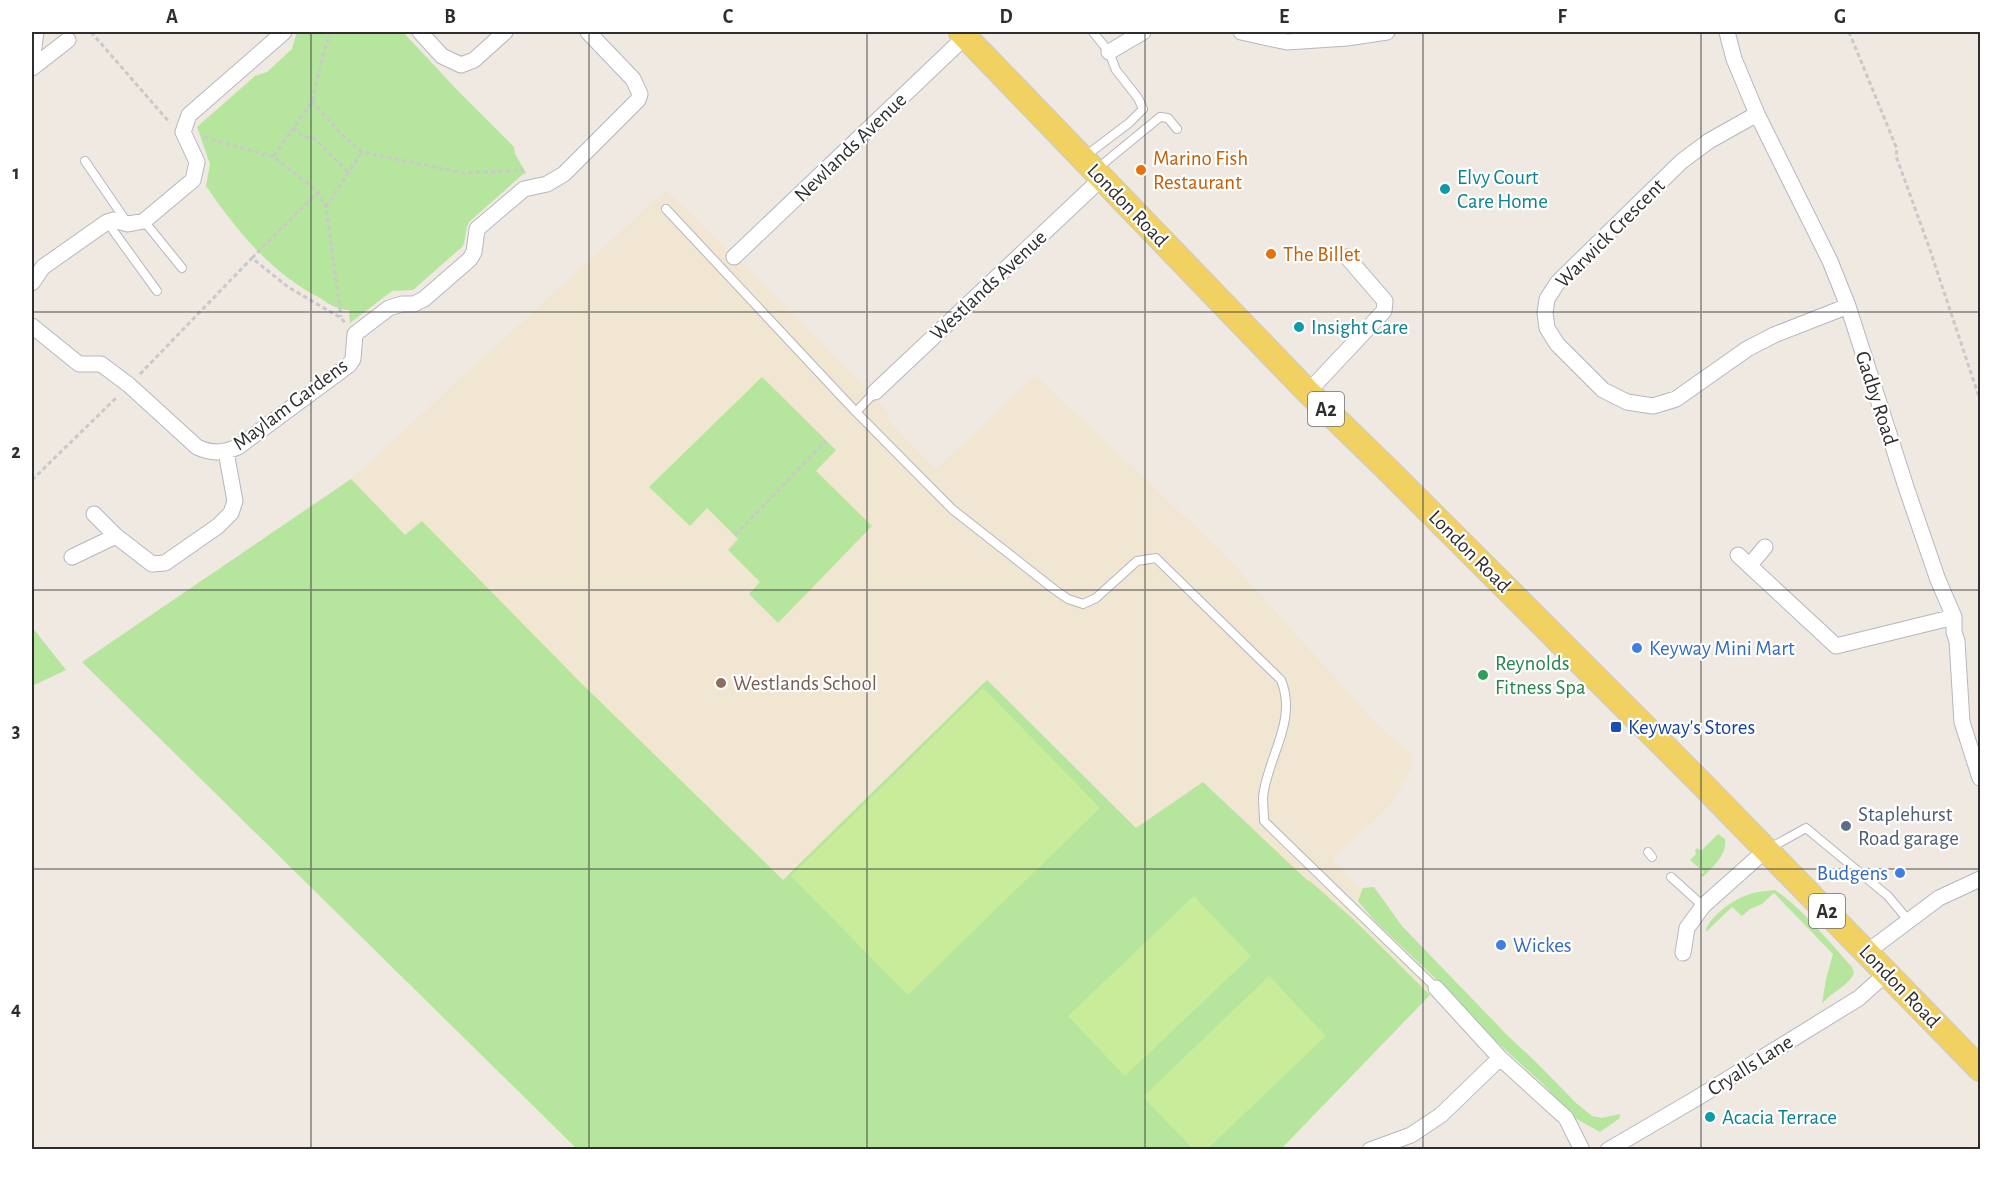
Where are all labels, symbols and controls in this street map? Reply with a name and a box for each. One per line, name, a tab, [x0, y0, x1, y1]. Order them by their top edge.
text: A	[166, 7, 178, 27]
text: B	[444, 7, 456, 27]
text: C	[723, 7, 734, 27]
text: D	[999, 7, 1013, 27]
text: E	[1279, 7, 1289, 27]
text: F	[1557, 7, 1567, 27]
text: G	[1834, 7, 1846, 27]
street label: Newlands Avenue	[790, 89, 910, 206]
place label: Marino Fish Restaurant	[1153, 148, 1248, 193]
street label: London Road	[1083, 160, 1172, 251]
text: 1	[12, 163, 20, 183]
marker: Marino Fish Restaurant	[1134, 163, 1148, 177]
place label: Elvy Court Care Home	[1457, 167, 1548, 212]
street label: Warwick Crescent	[1552, 175, 1669, 292]
marker: Elvy Court Care Home	[1438, 182, 1452, 196]
street label: Westlands Avenue	[926, 226, 1051, 344]
place label: The Billet	[1283, 244, 1361, 265]
marker: The Billet	[1264, 247, 1278, 261]
place label: Insight Care	[1311, 317, 1408, 338]
marker: Insight Care	[1292, 320, 1306, 334]
street label: Gadby Road	[1851, 348, 1902, 448]
street label: Maylam Gardens	[229, 355, 352, 454]
road number: A2	[1308, 392, 1344, 426]
text: 2	[11, 442, 21, 462]
street label: London Road	[1425, 506, 1515, 596]
place label: Keyway Mini Mart	[1649, 638, 1795, 659]
marker: Keyway Mini Mart	[1630, 641, 1644, 655]
place label: Reynolds Fitness Spa	[1495, 653, 1586, 698]
marker: Reynolds Fitness Spa	[1476, 668, 1490, 682]
place label: Westlands School	[733, 673, 877, 694]
marker: Westlands School	[714, 676, 728, 690]
place label: Keyway's Stores	[1628, 717, 1755, 738]
marker: Keyway's Stores	[1609, 720, 1623, 734]
text: 3	[12, 721, 20, 741]
place label: Staplehurst Road garage	[1858, 804, 1959, 849]
marker: Staplehurst Road garage	[1839, 819, 1853, 833]
place label: Budgens	[1817, 863, 1888, 884]
marker: Budgens	[1893, 866, 1907, 880]
road number: A2	[1809, 894, 1845, 928]
place label: Wickes	[1513, 935, 1572, 956]
marker: Wickes	[1494, 938, 1508, 952]
street label: London Road	[1855, 941, 1944, 1032]
text: 4	[11, 999, 21, 1019]
street label: Cryalls Lane	[1704, 1031, 1797, 1100]
place label: Acacia Terrace	[1722, 1107, 1837, 1128]
marker: Acacia Terrace	[1703, 1110, 1717, 1124]

